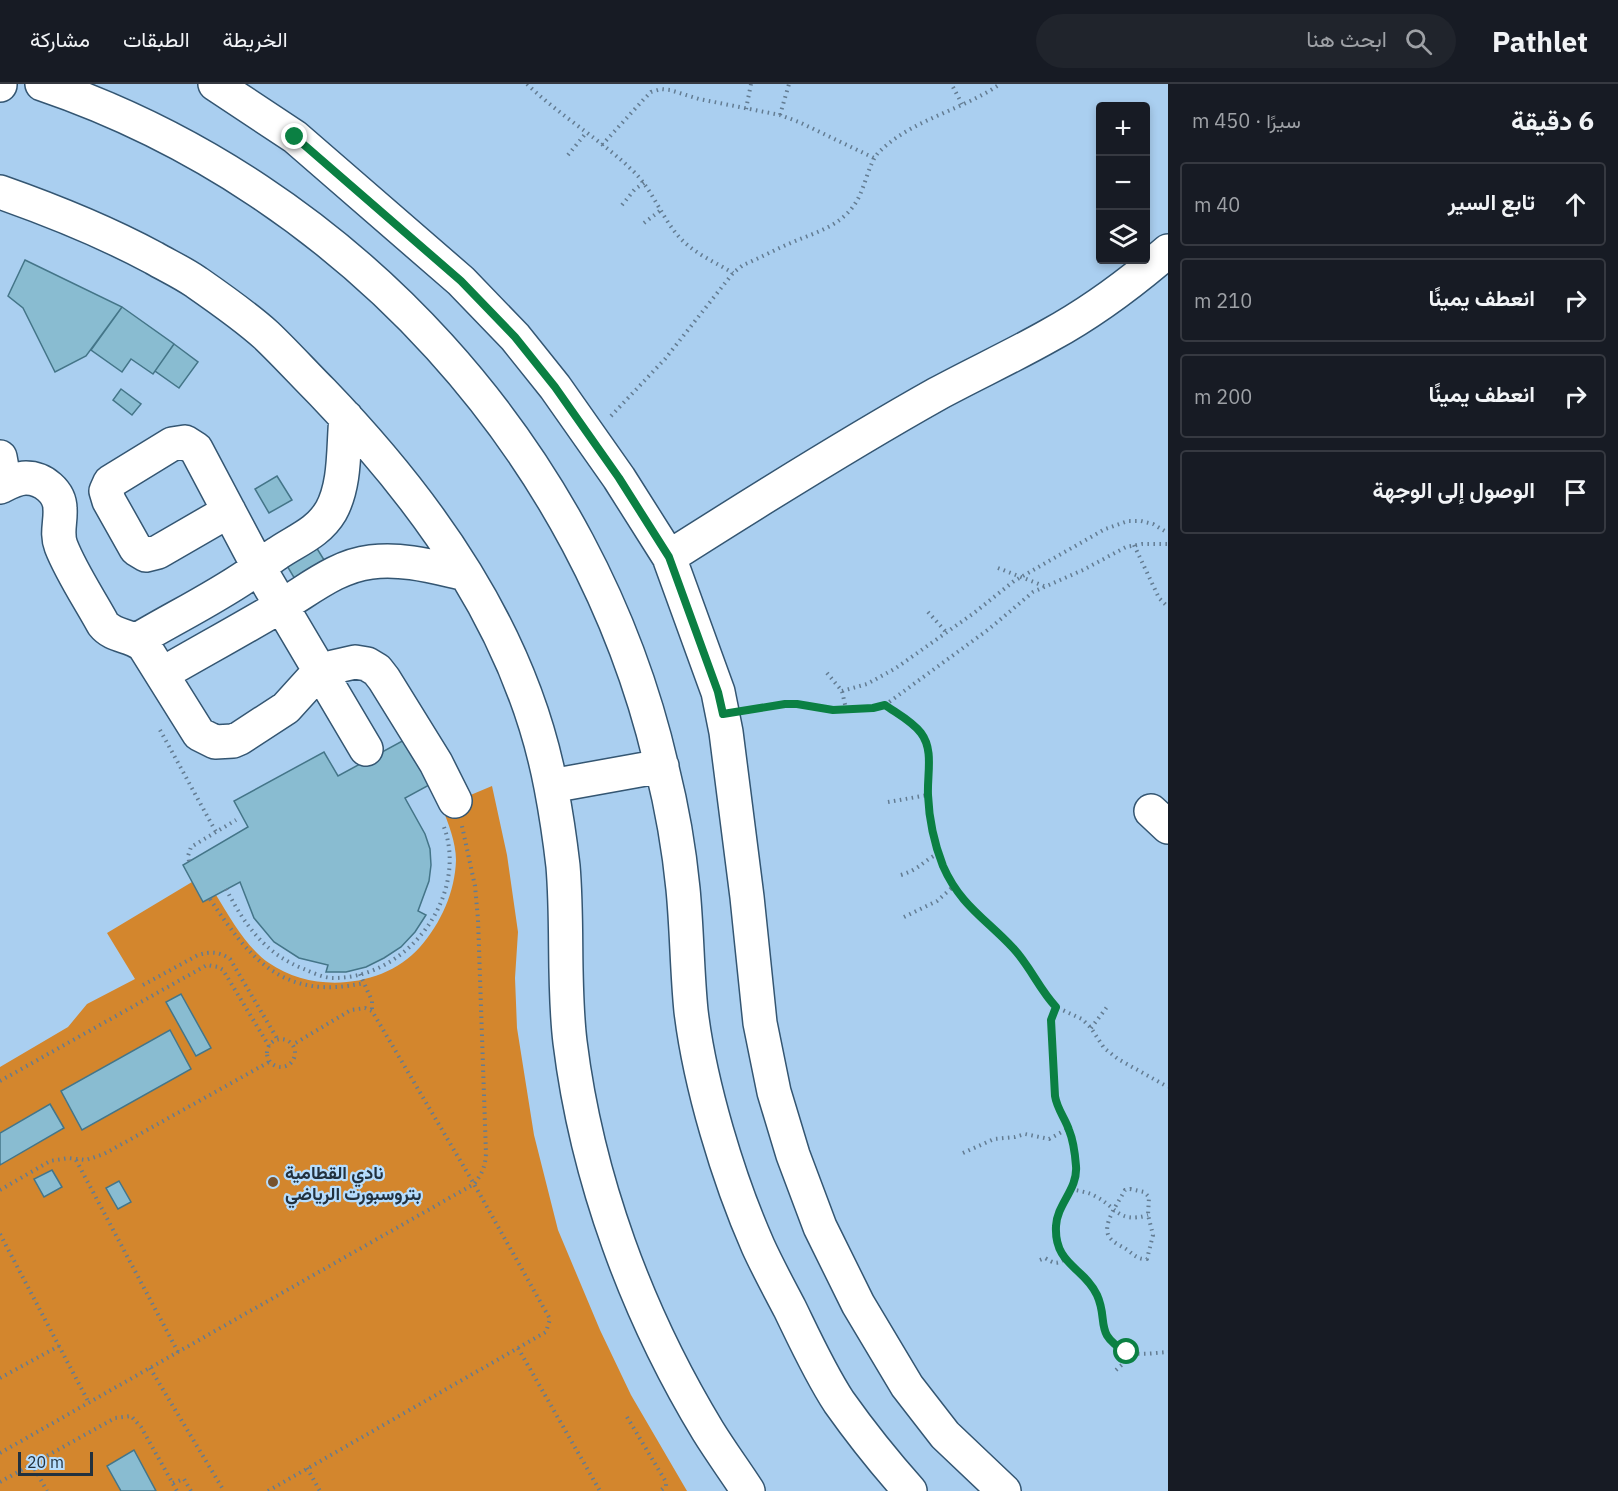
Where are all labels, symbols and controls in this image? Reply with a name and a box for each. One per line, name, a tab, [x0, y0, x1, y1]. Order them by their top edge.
search box	[1036, 14, 1456, 68]
text: Pathlet	[1492, 23, 1588, 60]
text: ابحث هنا	[1306, 24, 1387, 53]
text: مشاركة	[30, 25, 90, 53]
text: الطبقات	[123, 25, 190, 53]
text: الخريطة	[223, 25, 288, 53]
icon: search	[1402, 25, 1435, 58]
map controls	[1096, 102, 1150, 264]
button: +	[1096, 102, 1150, 156]
text: 6 دقيقة	[1511, 103, 1594, 137]
text: سيرًا · 450 m	[1192, 107, 1301, 134]
route end	[281, 123, 307, 149]
button: −	[1096, 156, 1150, 210]
text: تابع السير	[1448, 187, 1535, 216]
icon: ahead	[1559, 188, 1592, 221]
text: 40 m	[1194, 191, 1240, 218]
button: layers	[1096, 210, 1150, 264]
text: انعطف يمينًا	[1428, 283, 1535, 312]
icon: right	[1559, 284, 1592, 317]
text: 210 m	[1194, 287, 1252, 314]
text: انعطف يمينًا	[1428, 379, 1535, 408]
icon: right	[1559, 380, 1592, 413]
text: 200 m	[1194, 383, 1252, 410]
text: الوصول إلى الوجهة	[1373, 475, 1535, 504]
icon: arrive	[1559, 476, 1592, 509]
place label: نادي القطامية بتروسبورت الرياضي	[285, 1161, 421, 1209]
marker: نادي القطامية بتروسبورت الرياضي	[266, 1175, 280, 1189]
route start	[1113, 1338, 1139, 1364]
scale bar	[18, 1449, 93, 1476]
text: 20 m	[27, 1452, 64, 1472]

